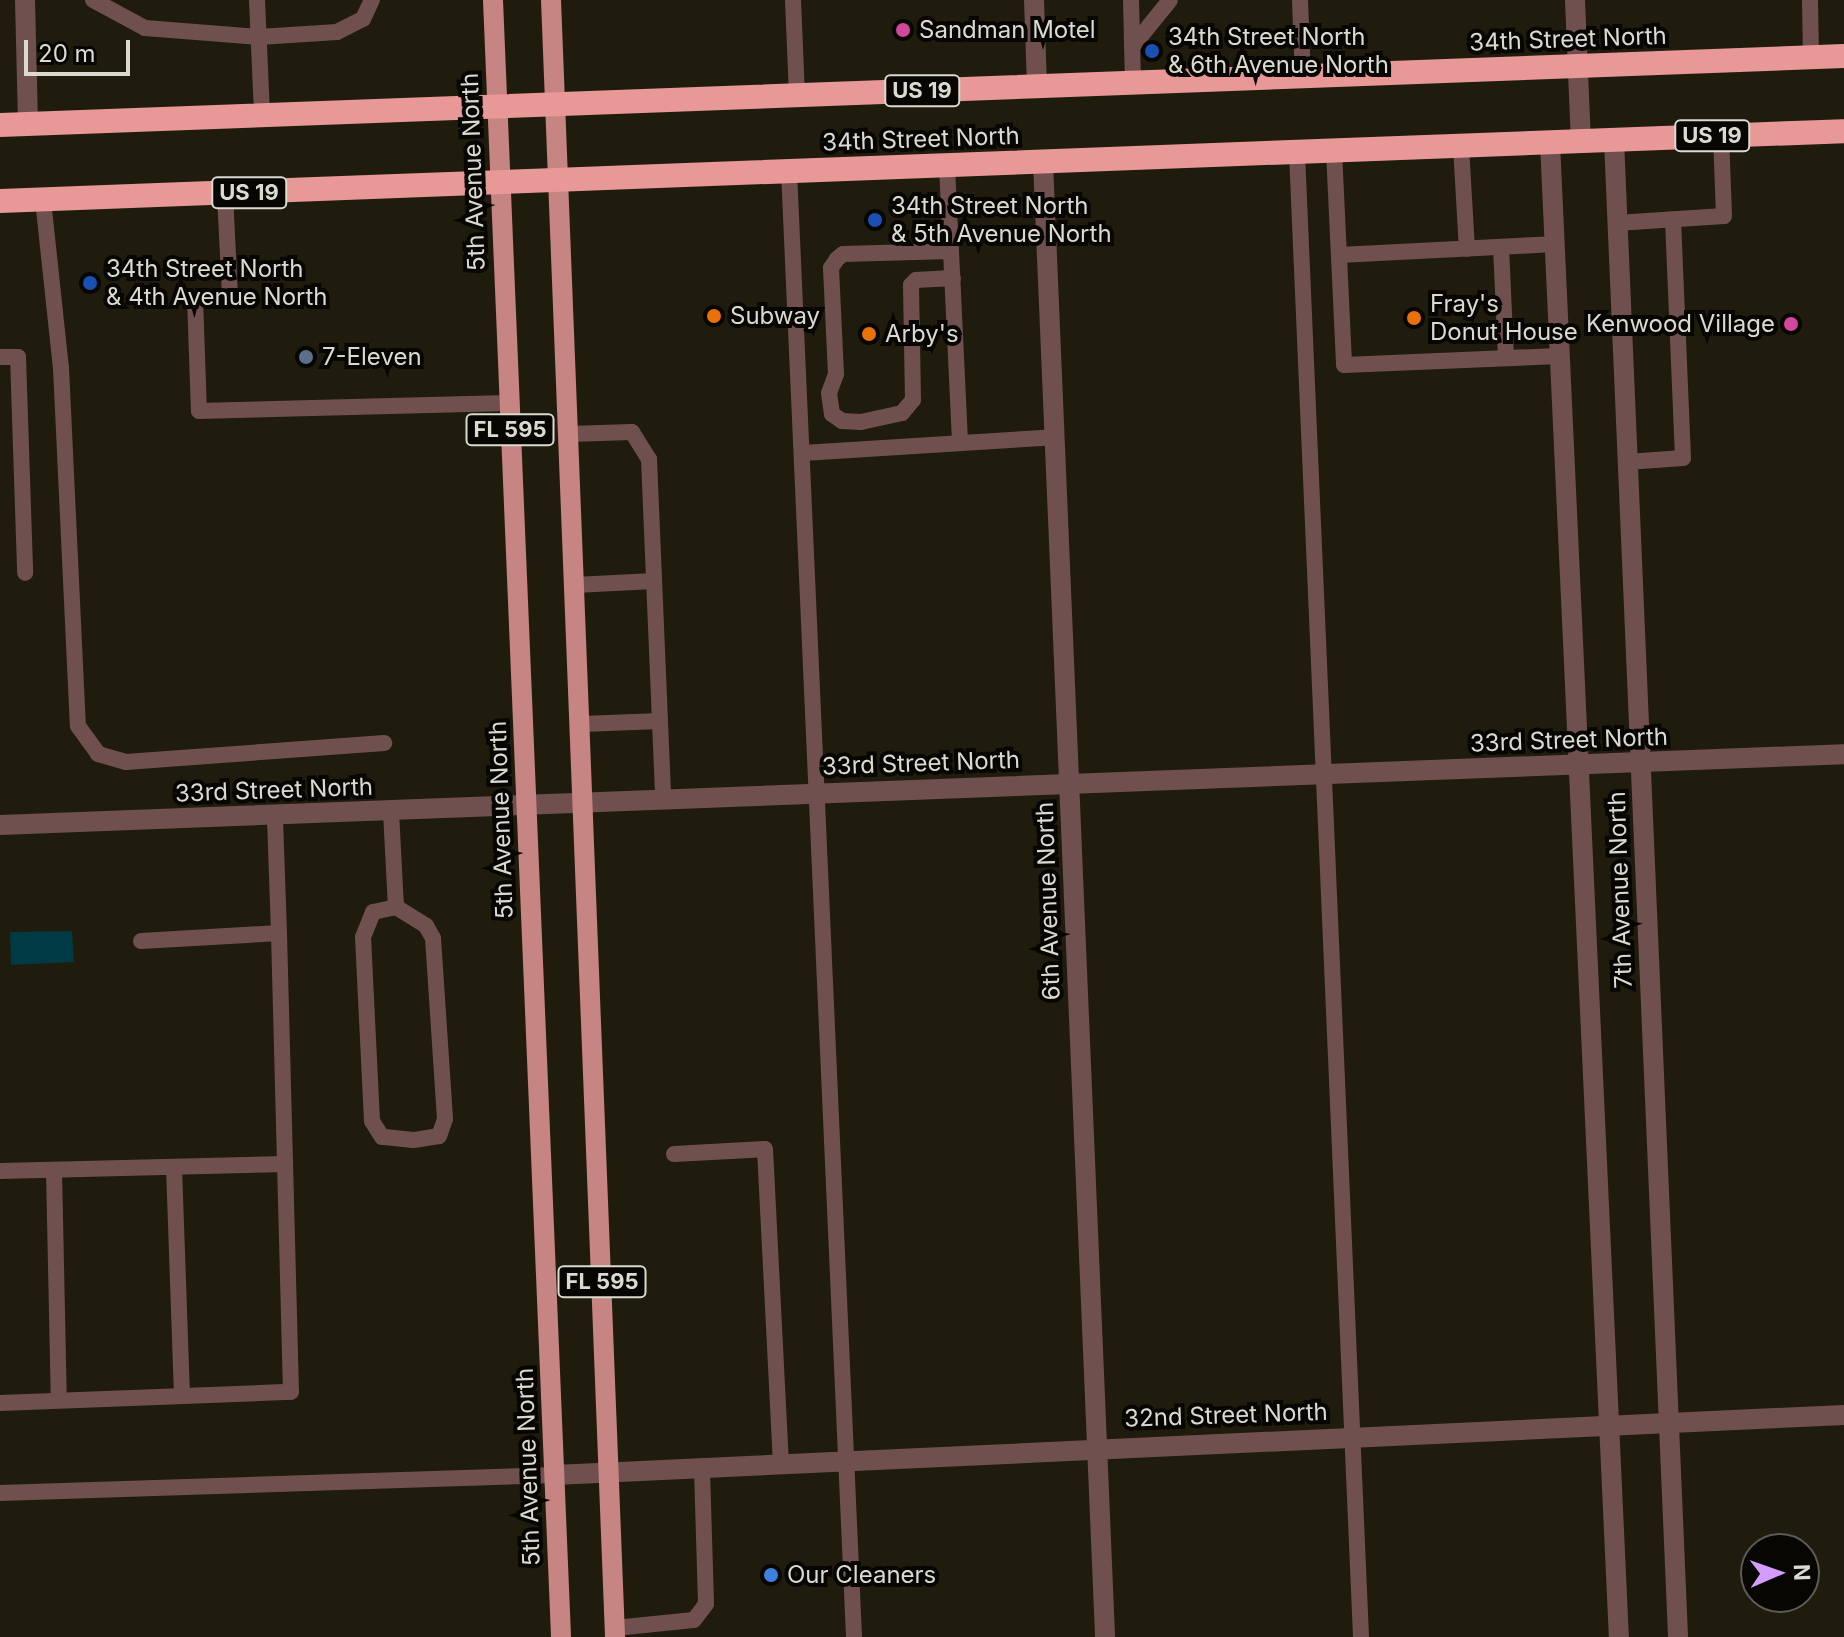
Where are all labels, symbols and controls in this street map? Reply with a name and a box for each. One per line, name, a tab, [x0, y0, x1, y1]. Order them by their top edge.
place label: Sandman Motel	[919, 16, 1096, 44]
marker: Sandman Motel	[894, 21, 912, 39]
street label: 34th Street North	[1469, 21, 1667, 57]
place label: 34th Street North & 6th Avenue North	[1168, 23, 1389, 79]
scale bar	[28, 24, 134, 74]
text: 20 m	[38, 39, 96, 68]
marker: 34th Street North & 6th Avenue North	[1143, 42, 1161, 60]
street label: 5th Avenue North	[455, 72, 491, 272]
road number: US 19	[884, 73, 960, 109]
road number: US 19	[1674, 118, 1750, 154]
street label: 34th Street North	[822, 121, 1020, 157]
road number: US 19	[211, 175, 287, 211]
place label: 34th Street North & 5th Avenue North	[891, 192, 1112, 248]
marker: 34th Street North & 5th Avenue North	[866, 211, 884, 229]
place label: 34th Street North & 4th Avenue North	[106, 255, 327, 311]
marker: 34th Street North & 4th Avenue North	[81, 274, 99, 292]
place label: Fray's Donut House	[1430, 290, 1578, 346]
place label: Subway	[730, 302, 820, 330]
marker: Subway	[705, 307, 723, 325]
marker: Fray's Donut House	[1405, 309, 1423, 327]
place label: Kenwood Village	[1586, 310, 1775, 338]
marker: Kenwood Village	[1782, 315, 1800, 333]
place label: Arby's	[885, 320, 959, 348]
marker: Arby's	[860, 325, 878, 343]
place label: 7-Eleven	[322, 343, 422, 371]
marker: 7-Eleven	[297, 348, 315, 366]
road number: FL 595	[464, 412, 556, 448]
street label: 5th Avenue North	[483, 720, 519, 920]
street label: 33rd Street North	[1469, 722, 1669, 758]
street label: 33rd Street North	[821, 745, 1021, 781]
street label: 33rd Street North	[174, 772, 374, 808]
street label: 7th Avenue North	[1602, 791, 1638, 989]
street label: 6th Avenue North	[1030, 801, 1066, 1001]
road number: FL 595	[556, 1264, 648, 1300]
street label: 5th Avenue North	[510, 1367, 546, 1567]
street label: 32nd Street North	[1124, 1397, 1328, 1433]
north arrow	[1740, 1533, 1820, 1613]
place label: Our Cleaners	[787, 1561, 936, 1589]
text: N	[1789, 1563, 1815, 1581]
marker: Our Cleaners	[762, 1566, 780, 1584]

